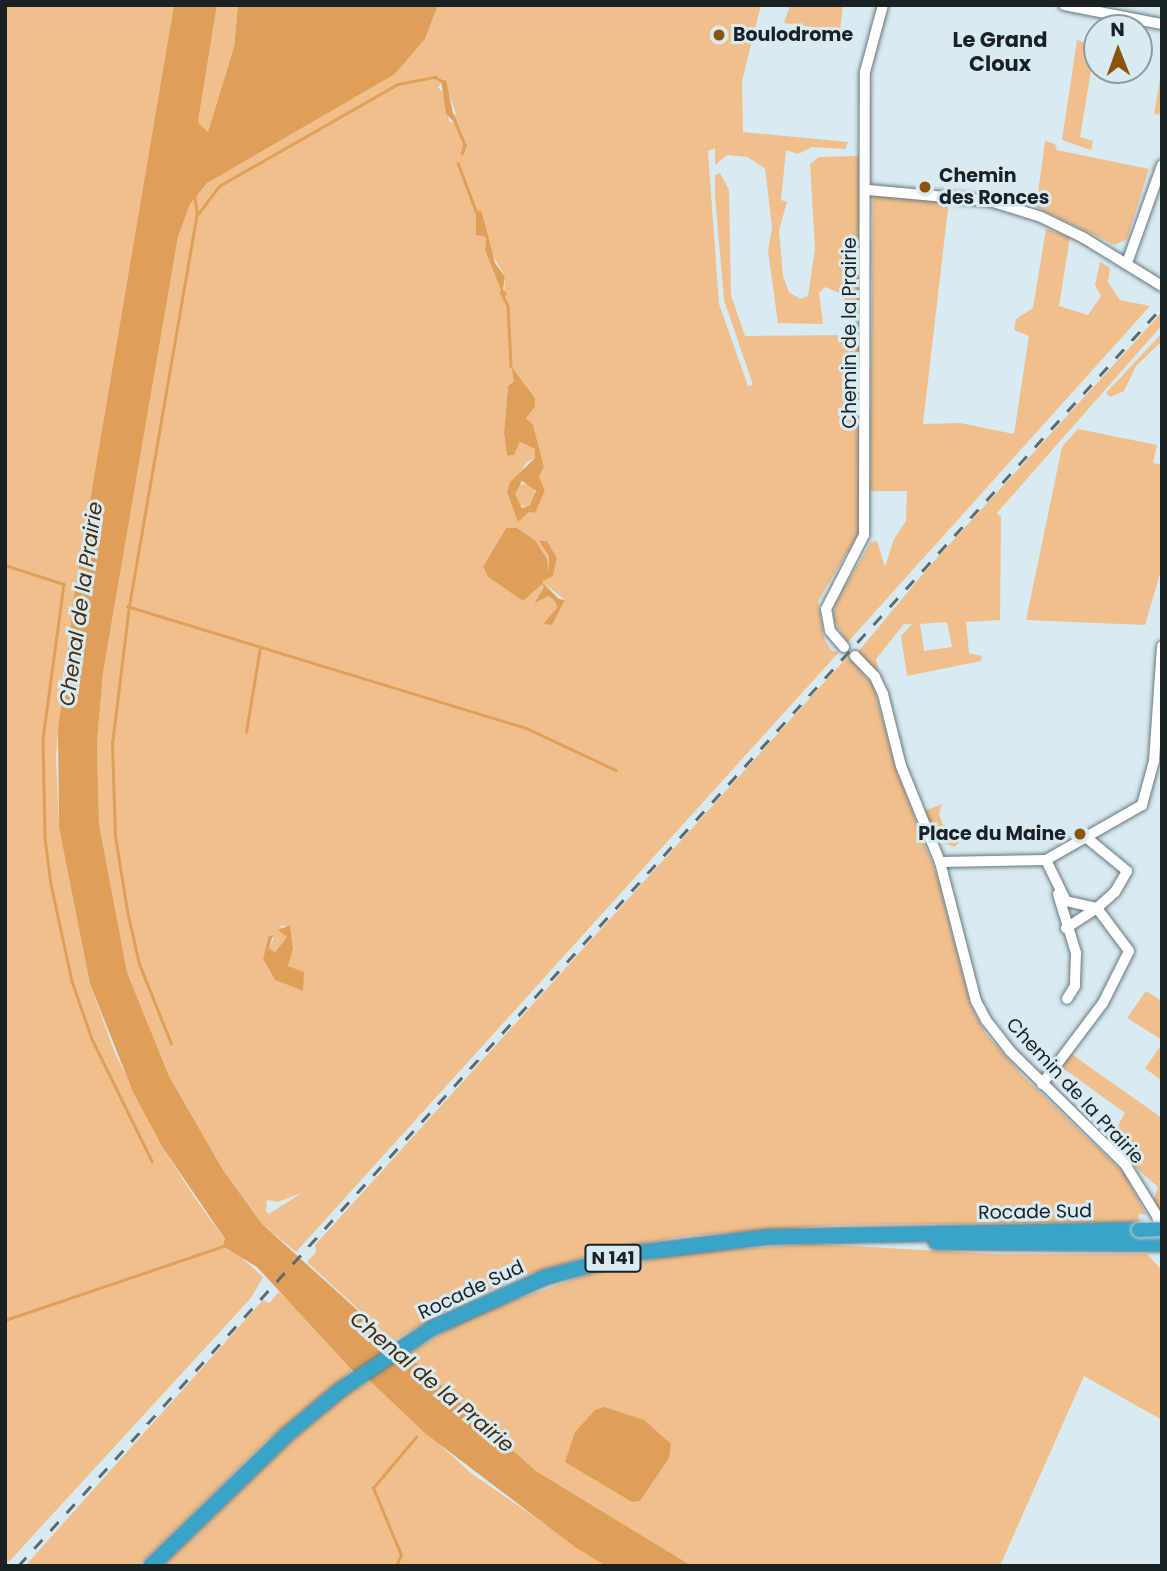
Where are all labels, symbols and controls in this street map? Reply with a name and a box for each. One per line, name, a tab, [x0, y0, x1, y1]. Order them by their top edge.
north arrow	[1083, 14, 1153, 84]
text: N	[1110, 16, 1125, 43]
place label: Boulodrome	[733, 24, 853, 46]
marker: Boulodrome	[711, 27, 727, 43]
district label: Le Grand Cloux	[952, 27, 1048, 77]
place label: Chemin des Ronces	[939, 165, 1049, 209]
marker: Chemin des Ronces	[917, 179, 933, 195]
street label: Chemin de la Prairie	[839, 237, 861, 429]
water label: Chenal de la Prairie	[54, 500, 108, 708]
place label: Place du Maine	[918, 823, 1066, 845]
marker: Place du Maine	[1072, 826, 1088, 842]
street label: Chemin de la Prairie	[1001, 1013, 1149, 1169]
street label: Rocade Sud	[978, 1200, 1092, 1224]
road number: N 141	[583, 1244, 643, 1273]
street label: Rocade Sud	[415, 1256, 527, 1324]
water label: Chenal de la Prairie	[345, 1306, 519, 1458]

